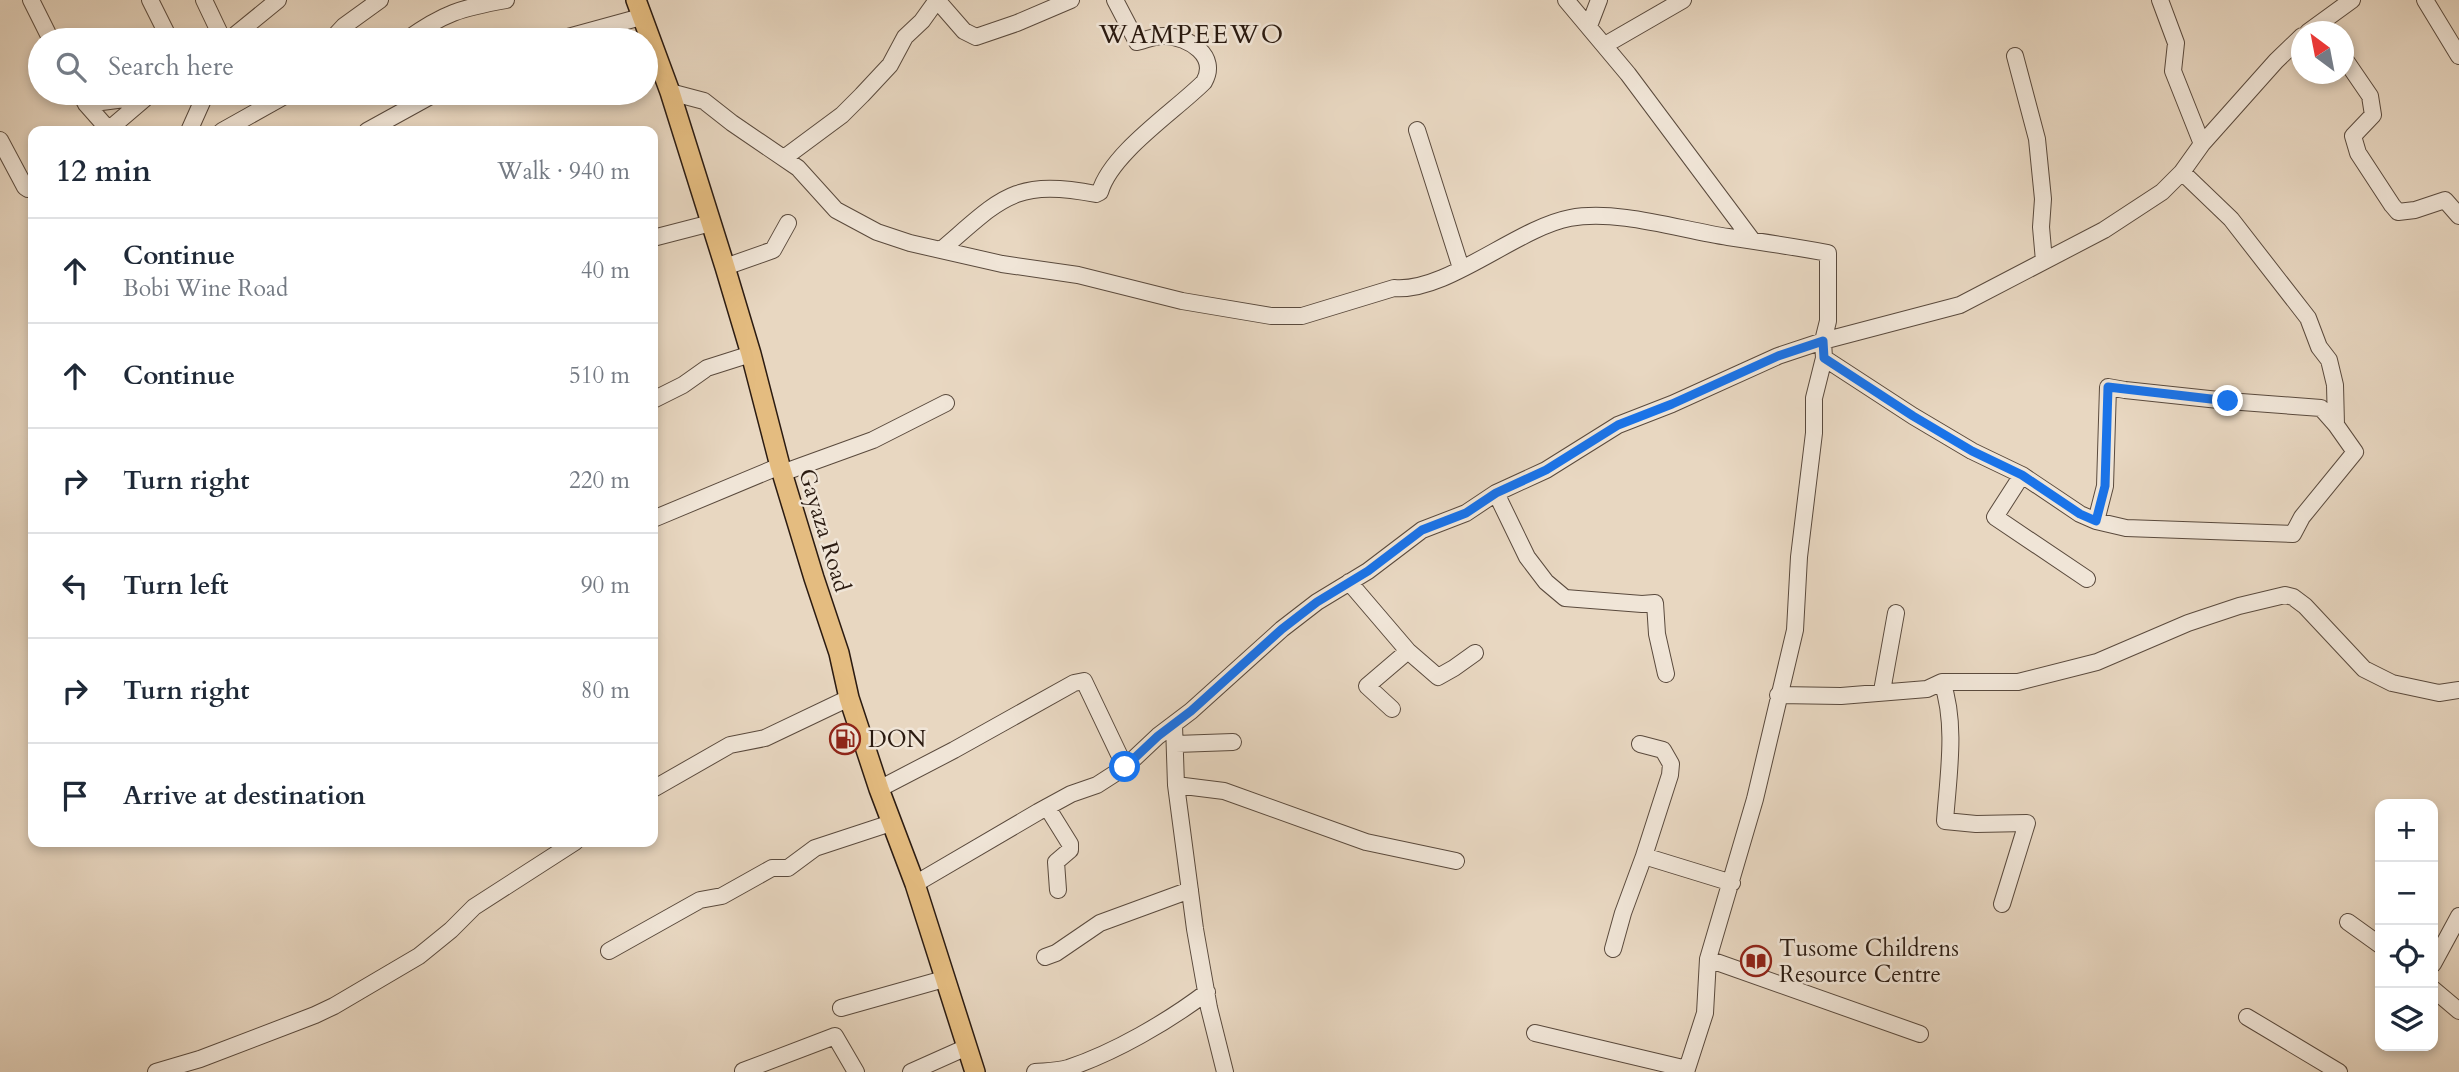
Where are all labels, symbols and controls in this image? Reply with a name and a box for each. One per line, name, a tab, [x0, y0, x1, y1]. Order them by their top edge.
district label: WAMPEEWO	[1098, 17, 1285, 52]
north arrow	[2291, 21, 2354, 84]
search box	[28, 28, 658, 105]
icon: search	[52, 48, 90, 86]
text: Search here	[108, 49, 234, 84]
text: 12 min	[56, 151, 151, 192]
text: Walk · 940 m	[497, 156, 630, 187]
text: Continue	[123, 238, 235, 273]
icon: ahead	[56, 252, 94, 290]
text: 40 m	[581, 255, 630, 286]
text: Bobi Wine Road	[123, 273, 288, 304]
icon: ahead	[56, 357, 94, 395]
text: Continue	[123, 358, 235, 393]
text: 510 m	[569, 360, 630, 391]
route end	[2212, 385, 2243, 416]
icon: right	[56, 462, 94, 500]
text: Turn right	[123, 463, 250, 498]
text: 220 m	[569, 465, 630, 496]
street label: Gayaza Road	[791, 465, 858, 596]
icon: left	[56, 567, 94, 605]
text: Turn left	[123, 568, 228, 603]
text: 90 m	[581, 570, 630, 601]
icon: right	[56, 672, 94, 710]
text: Turn right	[123, 673, 250, 708]
text: 80 m	[581, 675, 630, 706]
fuel station icon: DON	[828, 722, 862, 756]
place label: DON	[868, 724, 927, 755]
route start	[1109, 751, 1140, 782]
icon: arrive	[56, 777, 94, 815]
text: Arrive at destination	[123, 778, 366, 813]
map controls	[2375, 799, 2438, 1051]
button: +	[2375, 799, 2438, 862]
button: −	[2375, 862, 2438, 925]
button: locate	[2375, 925, 2438, 988]
place label: Tusome Childrens Resource Centre	[1779, 933, 1959, 990]
library icon: Tusome Childrens Resource Centre	[1739, 944, 1773, 978]
button: layers	[2375, 988, 2438, 1051]

